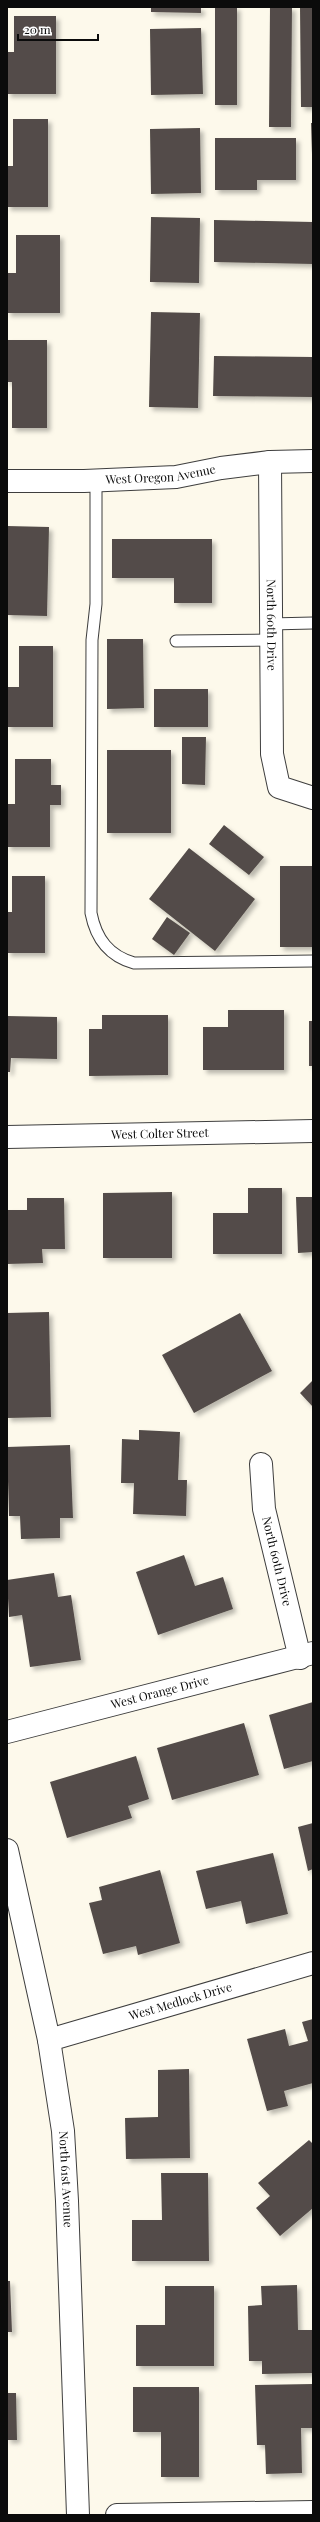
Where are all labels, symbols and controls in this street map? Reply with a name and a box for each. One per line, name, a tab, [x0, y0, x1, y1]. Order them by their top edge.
scale bar	[18, 16, 98, 42]
text: 20 m	[24, 21, 51, 37]
street label: West Oregon Avenue	[104, 460, 217, 487]
street label: North 60th Drive	[264, 579, 280, 671]
street label: West Colter Street	[110, 1124, 210, 1142]
street label: North 60th Drive	[259, 1515, 296, 1608]
street label: West Orange Drive	[108, 1671, 210, 1712]
street label: West Medlock Drive	[126, 1978, 234, 2024]
street label: North 61st Avenue	[56, 2130, 77, 2228]

